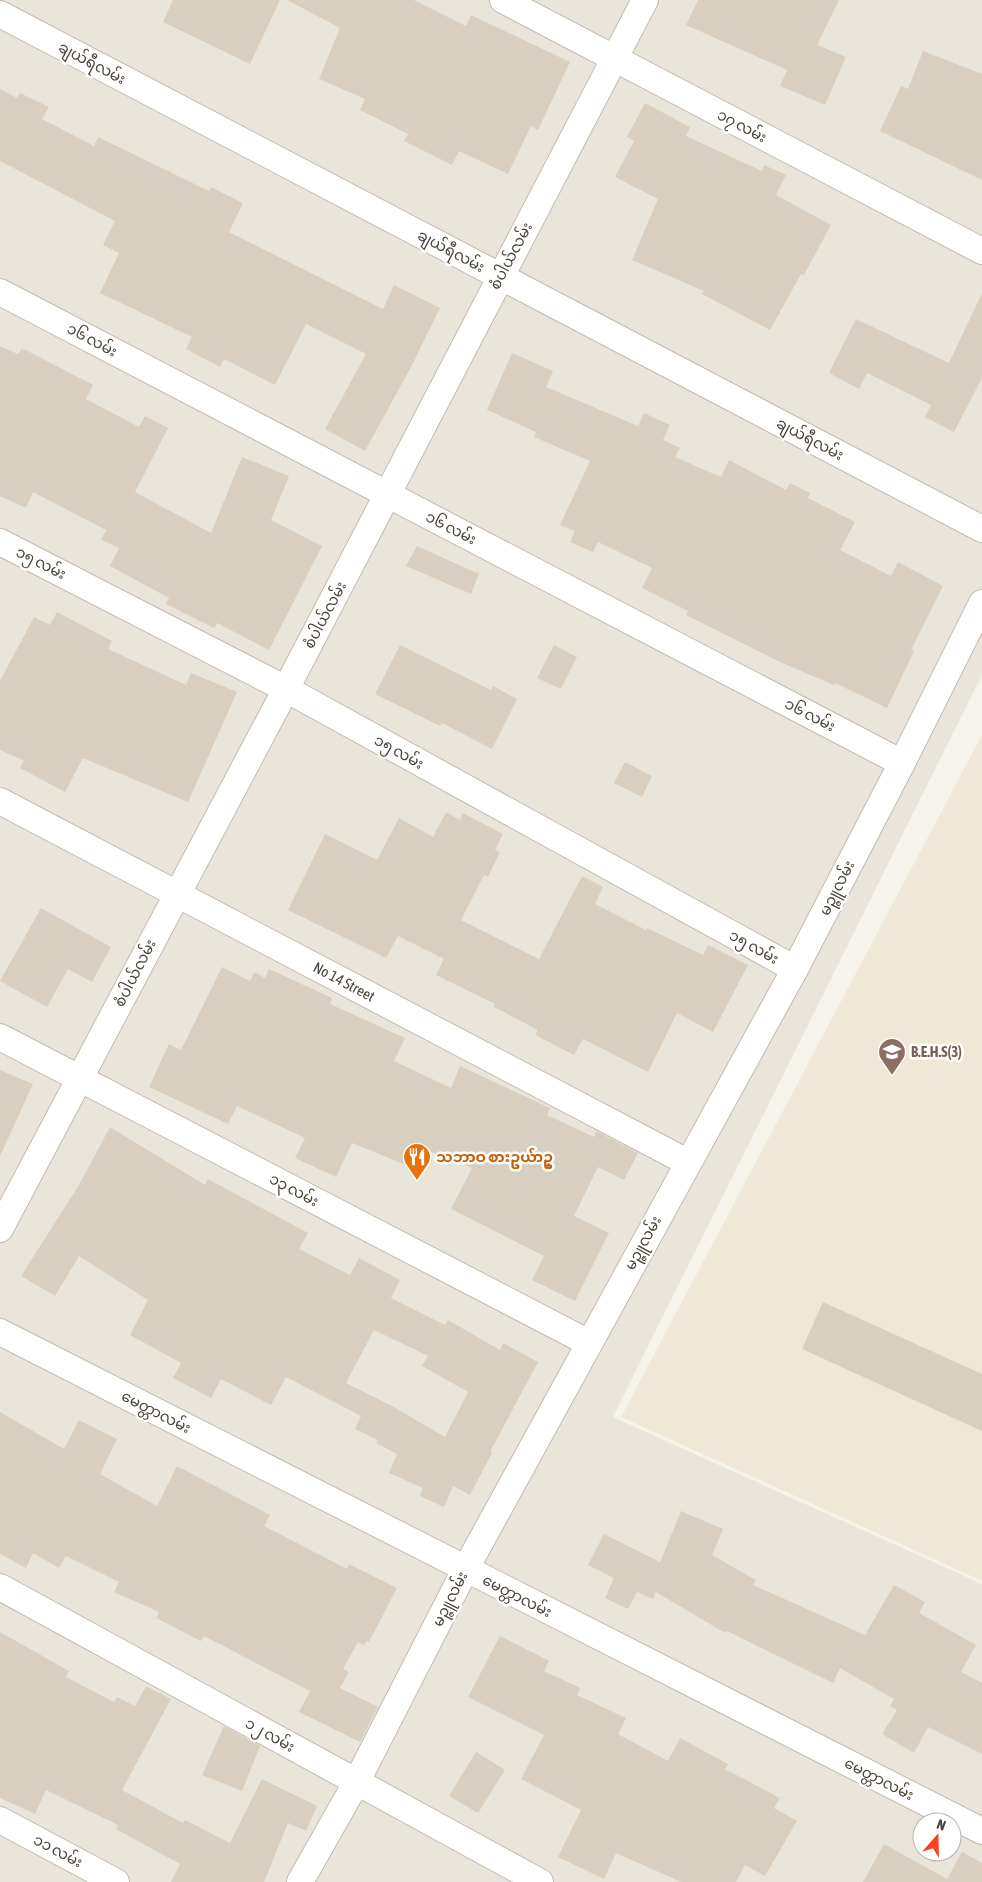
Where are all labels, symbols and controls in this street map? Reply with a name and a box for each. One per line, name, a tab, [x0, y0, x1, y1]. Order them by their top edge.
street label: ချယ်ရီလမ်း	[54, 37, 129, 91]
street label: ၁၇ လမ်း	[713, 105, 770, 149]
street label: စံပါယ်လမ်း	[485, 219, 535, 292]
street label: ချယ်ရီလမ်း	[413, 225, 488, 279]
street label: ၁၆ လမ်း	[64, 318, 121, 360]
street label: ချယ်ရီလမ်း	[772, 413, 847, 467]
street label: ၁၆ လမ်း	[423, 507, 480, 547]
street label: ၁၅ လမ်း	[12, 542, 69, 586]
street label: စံပါယ်လမ်း	[299, 578, 349, 651]
street label: ၁၆ လမ်း	[782, 694, 839, 734]
street label: ၁၅ လမ်း	[370, 730, 427, 776]
street label: မဉ္ဇူလမ်း	[815, 857, 861, 920]
street label: ၁၅ လမ်း	[725, 925, 782, 971]
street label: စံပါယ်လမ်း	[109, 936, 159, 1009]
street label: No 14 Street	[311, 958, 378, 1005]
school or university icon: B.E.H.S(3)	[877, 1037, 907, 1076]
place label: B.E.H.S(3)	[911, 1043, 962, 1060]
restaurant icon: သဘာဝ စားဥယ်ာဥ္	[402, 1142, 432, 1181]
place label: သဘာဝ စားဥယ်ာဥ္	[436, 1147, 553, 1169]
street label: ၁၃ လမ်း	[265, 1169, 322, 1213]
street label: မဉ္ဇူလမ်း	[620, 1212, 668, 1275]
street label: မေတ္တာလမ်း	[117, 1386, 194, 1440]
street label: မဉ္ဇူလမ်း	[428, 1568, 474, 1631]
street label: မေတ္တာလမ်း	[478, 1570, 555, 1624]
street label: ၁၂ လမ်း	[241, 1713, 298, 1759]
street label: မေတ္တာလမ်း	[840, 1753, 917, 1807]
north arrow	[912, 1812, 962, 1862]
text: N	[935, 1816, 948, 1834]
street label: ၁၁ လမ်း	[31, 1830, 86, 1870]

